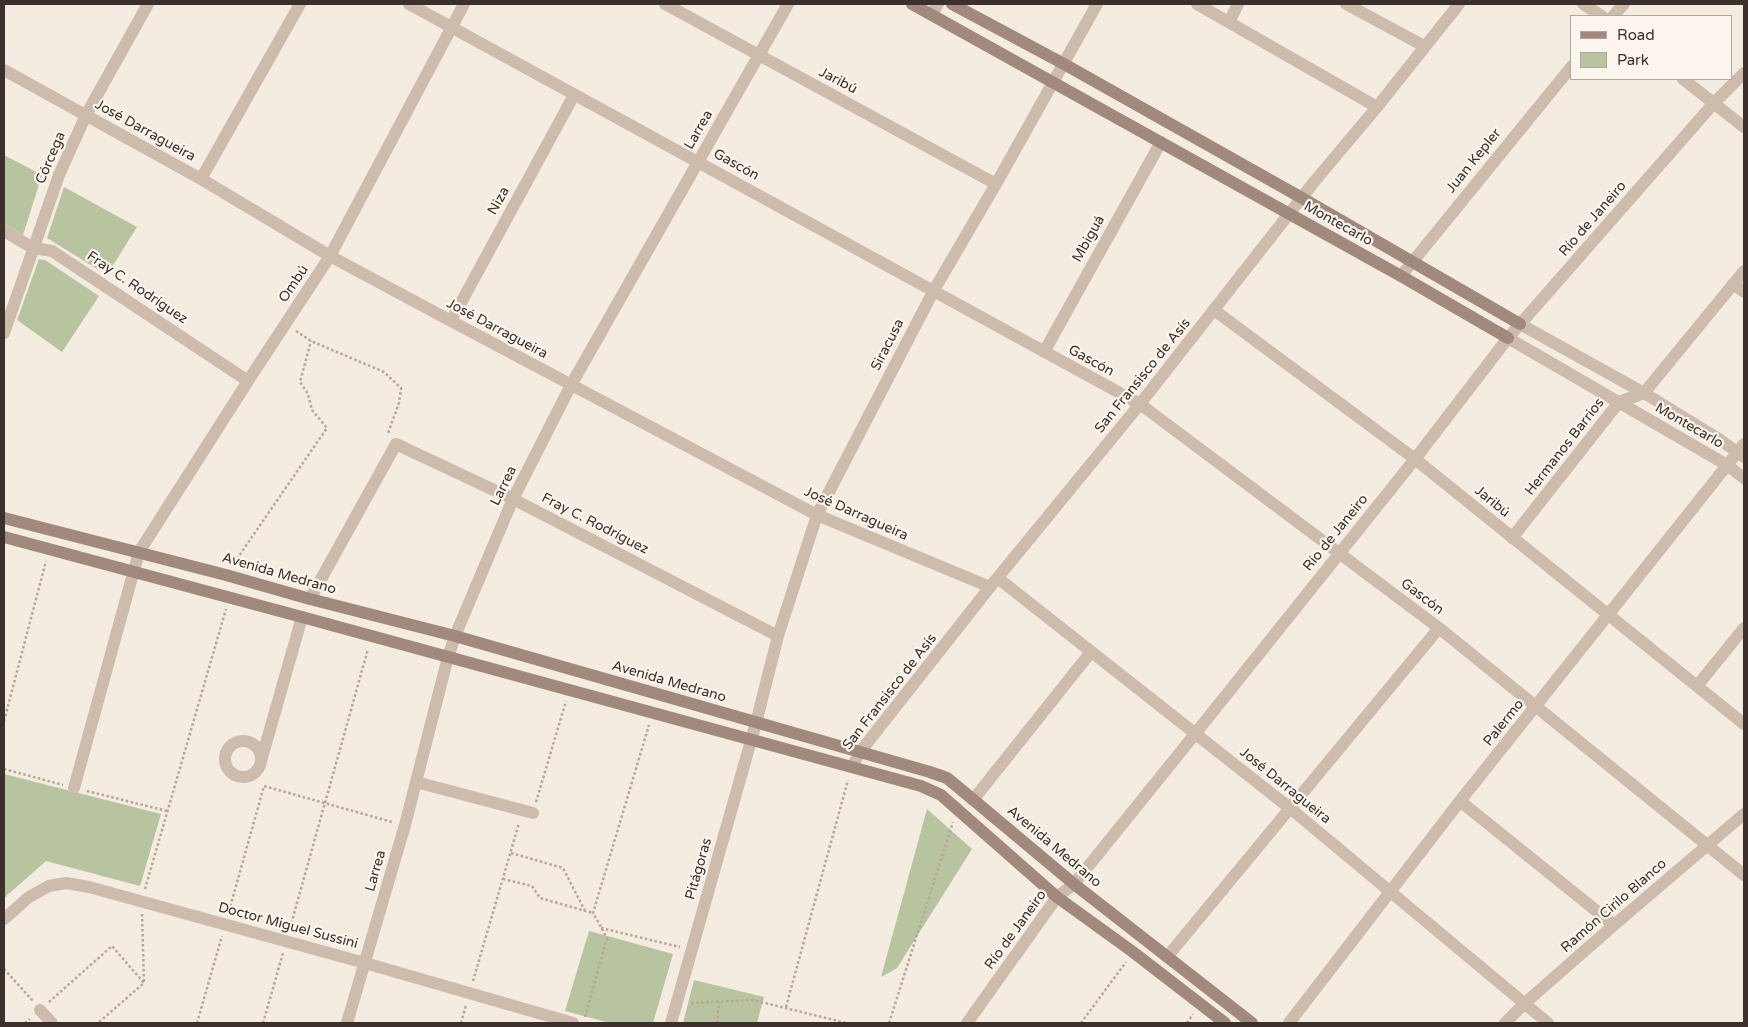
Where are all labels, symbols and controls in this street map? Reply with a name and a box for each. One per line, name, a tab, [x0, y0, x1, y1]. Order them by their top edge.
legend	[1570, 15, 1733, 80]
text: Road	[1617, 26, 1655, 44]
text: Park	[1617, 51, 1649, 69]
street label: Jaribú	[816, 64, 860, 98]
street label: José Darragueira	[92, 96, 198, 166]
street label: Larrea	[681, 108, 717, 152]
street label: Juan Kepler	[1443, 125, 1505, 197]
street label: Córcega	[32, 129, 70, 187]
street label: Gascón	[710, 146, 762, 184]
street label: Río de Janeiro	[1556, 178, 1630, 260]
street label: Niza	[485, 184, 513, 218]
street label: Montecarlo	[1301, 198, 1375, 250]
street label: Mbiguá	[1069, 213, 1109, 265]
street label: Fray C. Rodríguez	[83, 248, 191, 328]
street label: Ombú	[275, 262, 313, 306]
street label: José Darragueira	[444, 295, 550, 363]
street label: San Fransisco de Asís	[1092, 315, 1194, 437]
street label: Siracusa	[868, 316, 908, 374]
street label: Gascón	[1065, 342, 1117, 380]
street label: Hermanos Barrios	[1522, 395, 1608, 499]
street label: Montecarlo	[1652, 400, 1726, 452]
street label: Larrea	[487, 463, 521, 509]
street label: Jaribú	[1471, 483, 1513, 521]
street label: José Darragueira	[801, 484, 911, 544]
street label: Fray C. Rodríguez	[539, 490, 651, 558]
street label: Río de Janeiro	[1300, 491, 1372, 575]
street label: Avenida Medrano	[220, 550, 338, 598]
street label: Gascón	[1397, 575, 1447, 619]
street label: San Fransisco de Asís	[839, 631, 941, 753]
street label: Avenida Medrano	[610, 658, 728, 706]
street label: Palermo	[1480, 696, 1528, 750]
street label: José Darragueira	[1236, 744, 1334, 828]
street label: Avenida Medrano	[1003, 803, 1105, 891]
street label: Pitágoras	[682, 836, 716, 902]
street label: Larrea	[362, 848, 390, 894]
street label: Ramón Cirilo Blanco	[1558, 856, 1670, 956]
street label: Río de Janeiro	[982, 887, 1050, 973]
street label: Doctor Miguel Sussini	[216, 899, 360, 953]

